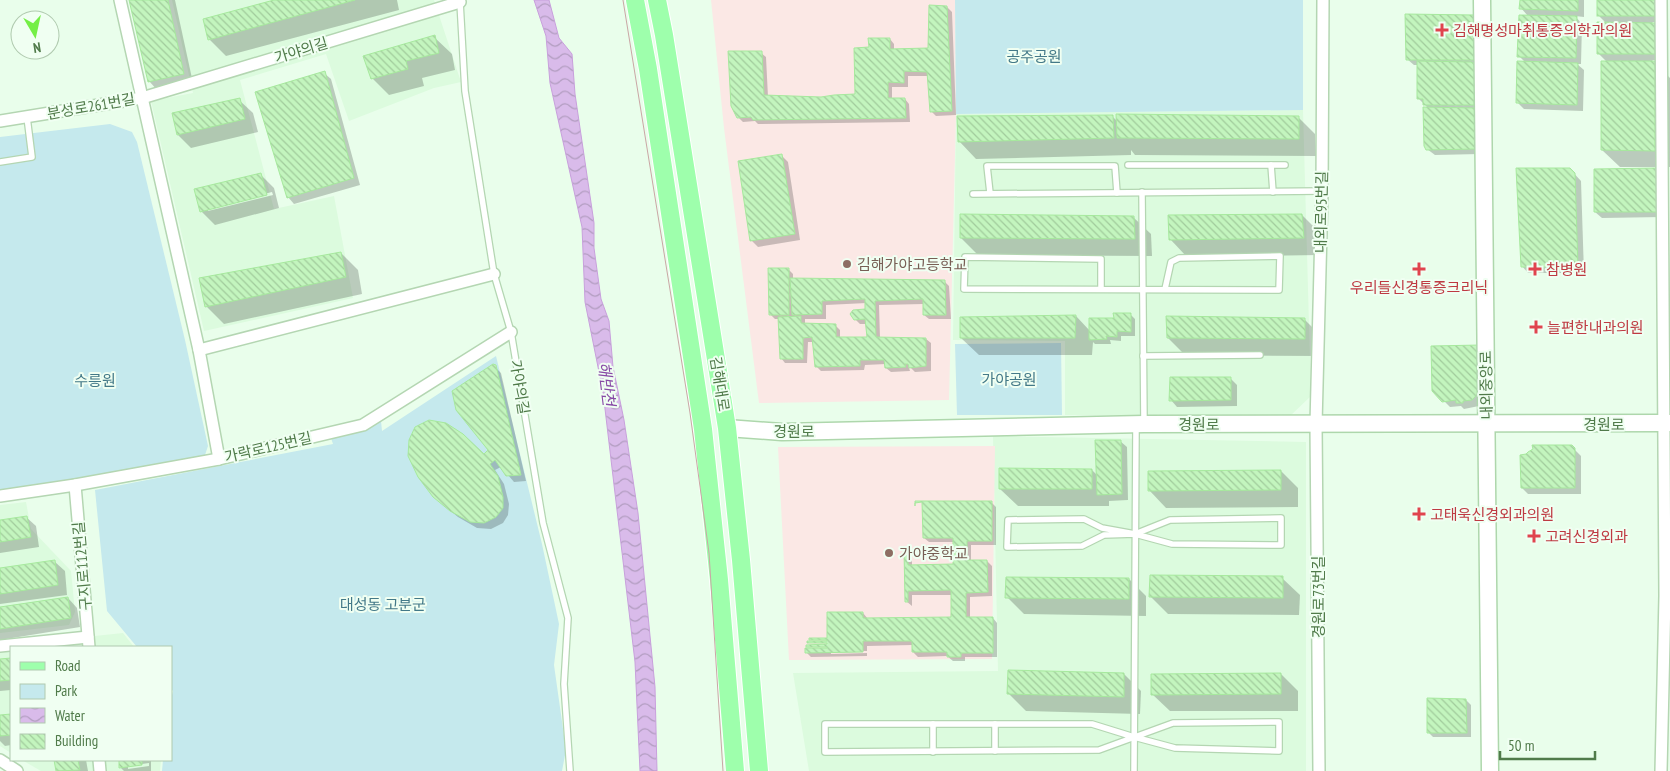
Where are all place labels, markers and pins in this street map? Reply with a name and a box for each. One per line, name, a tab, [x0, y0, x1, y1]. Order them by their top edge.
place label: 김해명성마취통증의학과의원	[1453, 21, 1632, 40]
marker: 김해명성마취통증의학과의원	[1435, 23, 1449, 37]
place label: 김해가야고등학교	[857, 255, 967, 274]
marker: 김해가야고등학교	[841, 258, 853, 270]
place label: 참병원	[1546, 260, 1587, 279]
marker: 우리들신경통증크리닉	[1412, 262, 1426, 276]
marker: 참병원	[1528, 262, 1542, 276]
place label: 우리들신경통증크리닉	[1350, 278, 1488, 297]
place label: 늘편한내과의원	[1547, 318, 1644, 337]
marker: 늘편한내과의원	[1529, 320, 1543, 334]
place label: 고태욱신경외과의원	[1430, 505, 1554, 524]
marker: 고태욱신경외과의원	[1412, 507, 1426, 521]
place label: 고려신경외과	[1545, 527, 1628, 546]
marker: 고려신경외과	[1527, 529, 1541, 543]
place label: 가야중학교	[899, 544, 968, 563]
marker: 가야중학교	[883, 547, 895, 559]

